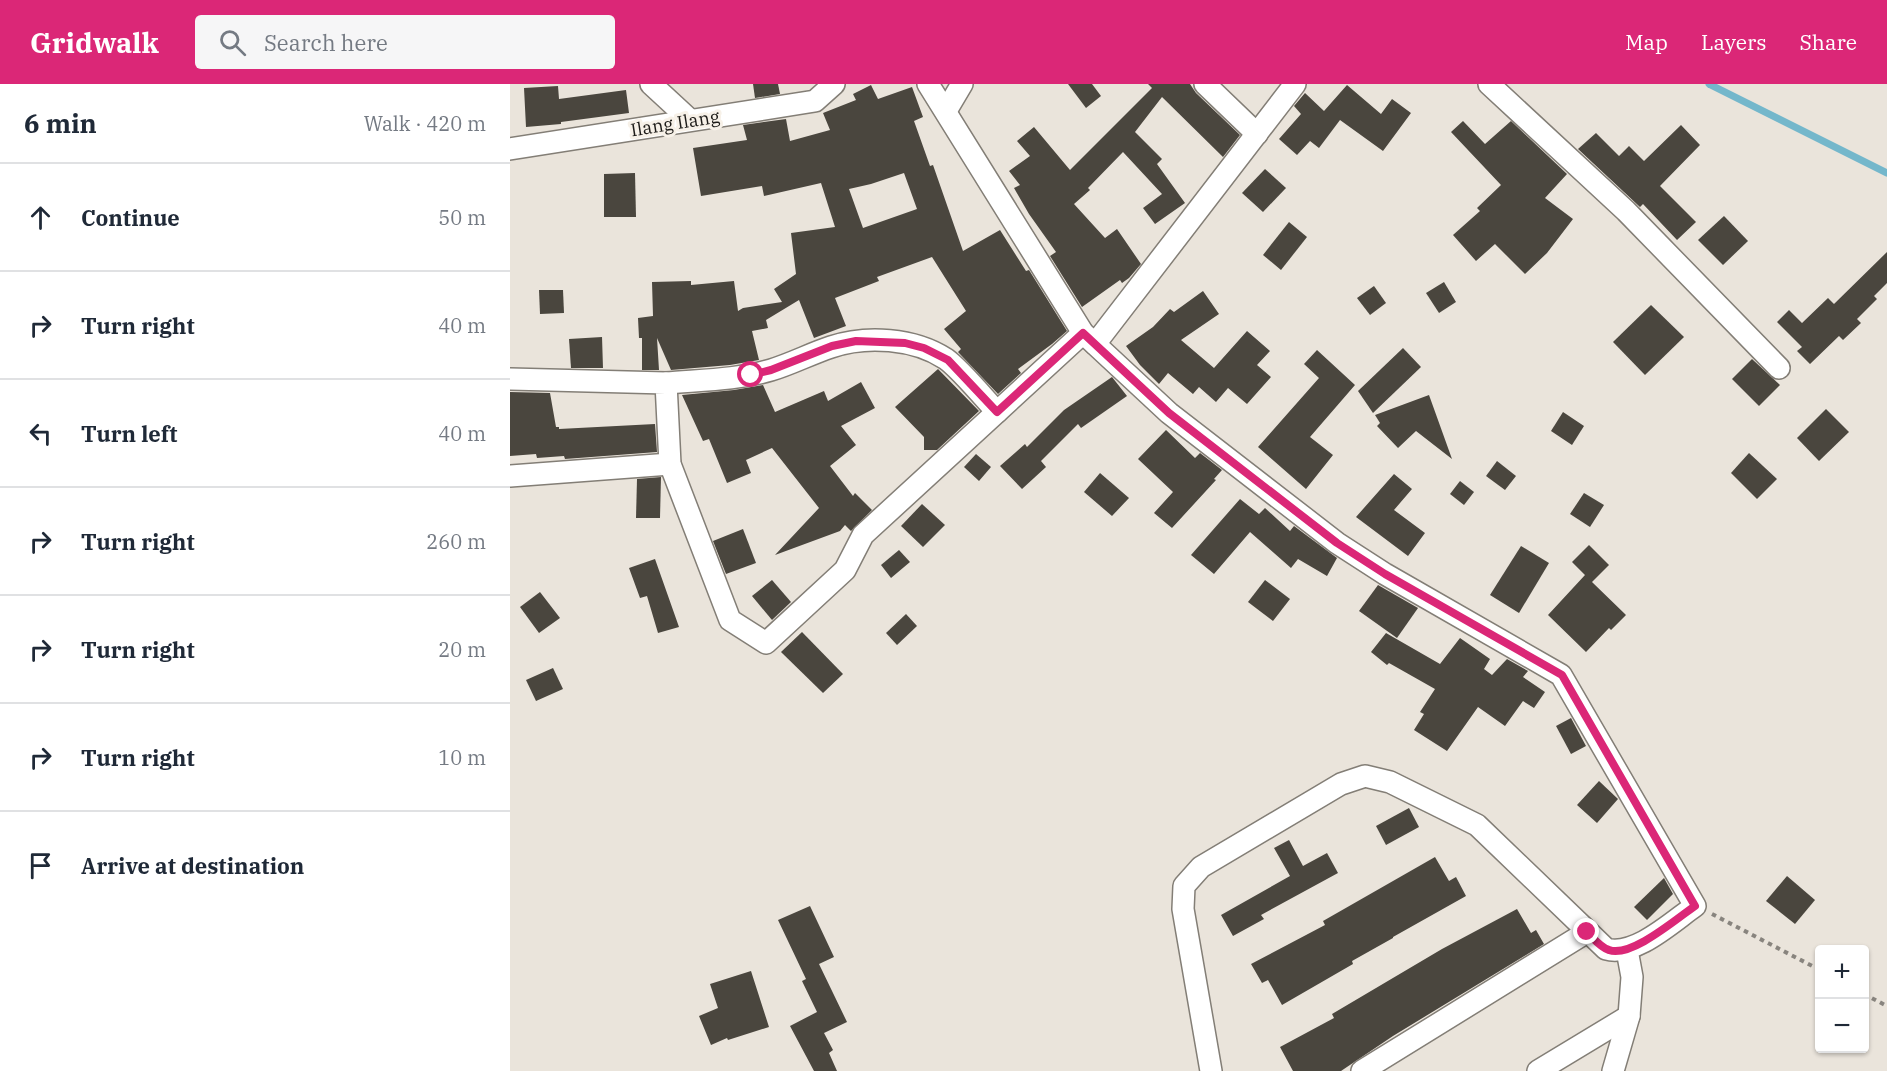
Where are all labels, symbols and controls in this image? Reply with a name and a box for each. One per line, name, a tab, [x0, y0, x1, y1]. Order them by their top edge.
search box	[195, 15, 615, 69]
text: Gridwalk	[30, 24, 159, 61]
icon: search	[216, 26, 249, 59]
text: Search here	[264, 28, 388, 57]
text: Map	[1625, 28, 1668, 56]
text: Layers	[1701, 28, 1767, 56]
text: Share	[1800, 28, 1857, 56]
street label: Ilang Ilang	[629, 105, 721, 141]
text: 6 min	[24, 106, 97, 140]
text: Walk · 420 m	[364, 110, 486, 137]
icon: ahead	[24, 201, 57, 234]
text: Continue	[81, 203, 180, 232]
text: 50 m	[438, 204, 486, 231]
icon: right	[24, 309, 57, 342]
text: Turn right	[81, 311, 195, 340]
text: 40 m	[438, 312, 486, 339]
route start	[737, 361, 763, 387]
icon: left	[24, 417, 57, 450]
text: Turn left	[81, 419, 177, 448]
text: 40 m	[438, 420, 486, 447]
icon: right	[24, 525, 57, 558]
text: Turn right	[81, 527, 195, 556]
text: 260 m	[426, 528, 486, 555]
icon: right	[24, 633, 57, 666]
text: Turn right	[81, 635, 195, 664]
text: 20 m	[438, 636, 486, 663]
icon: right	[24, 741, 57, 774]
text: Turn right	[81, 743, 195, 772]
text: 10 m	[438, 744, 486, 771]
icon: arrive	[24, 849, 57, 882]
text: Arrive at destination	[81, 851, 304, 880]
route end	[1573, 918, 1599, 944]
map controls	[1815, 945, 1869, 1053]
button: +	[1815, 945, 1869, 999]
button: −	[1815, 999, 1869, 1053]

